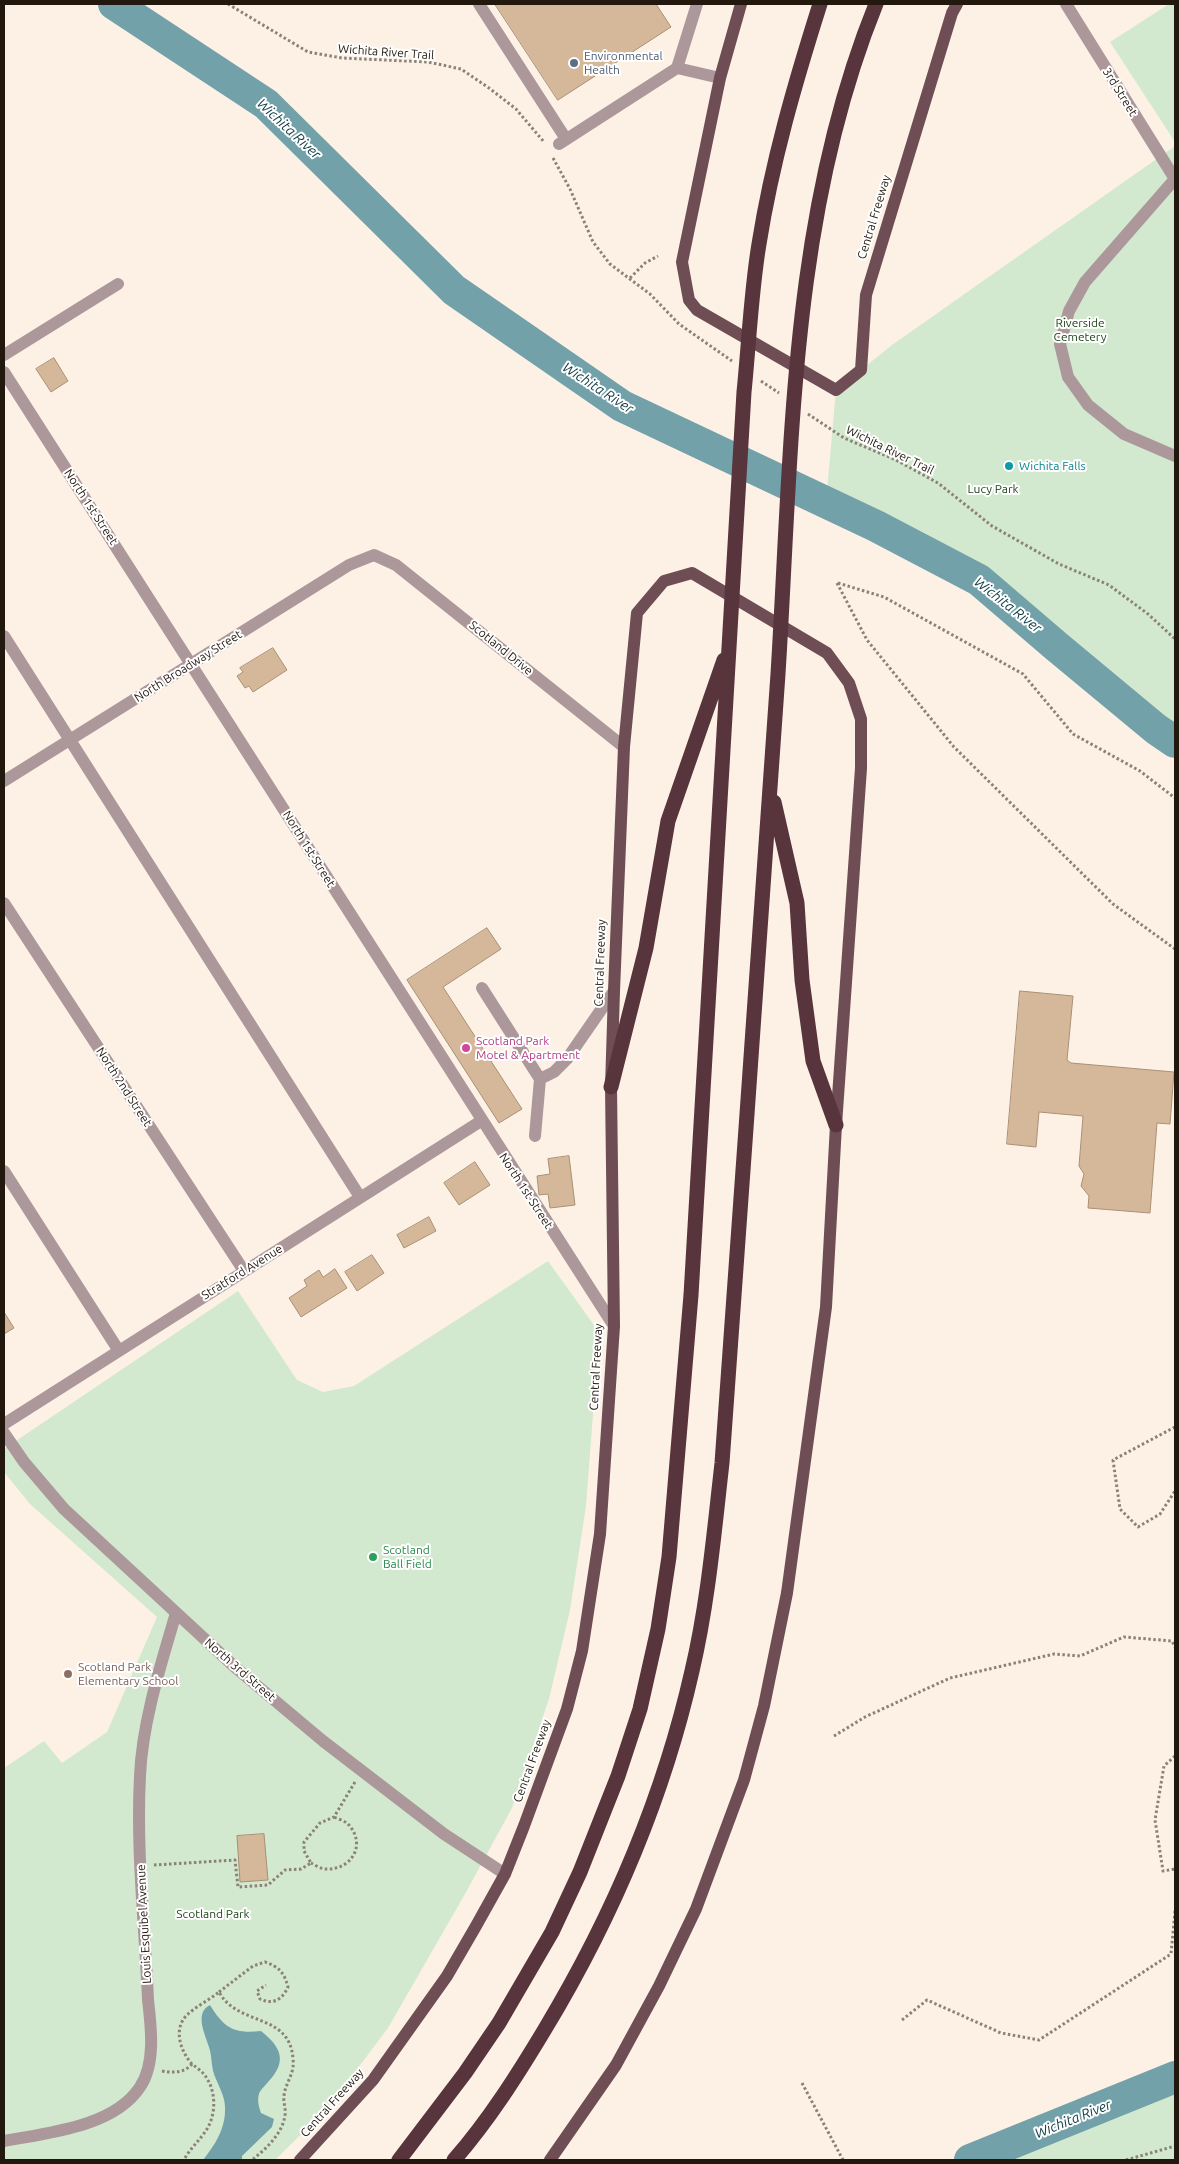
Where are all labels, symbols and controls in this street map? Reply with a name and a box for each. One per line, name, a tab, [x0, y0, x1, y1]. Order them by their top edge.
street label: Wichita River Trail	[337, 41, 435, 63]
place label: Environmental Health	[584, 49, 663, 77]
marker: Environmental Health	[568, 57, 580, 69]
street label: 3rd Street	[1099, 65, 1141, 119]
water label: Wichita River	[254, 95, 324, 163]
street label: Central Freeway	[854, 173, 894, 261]
park label: Riverside Cemetery	[1054, 316, 1106, 344]
water label: Wichita River	[559, 359, 637, 417]
street label: Wichita River Trail	[844, 422, 936, 478]
place label: Wichita Falls	[1019, 459, 1086, 473]
marker: Wichita Falls	[1003, 460, 1015, 472]
street label: North 1st Street	[61, 466, 121, 548]
park label: Lucy Park	[967, 482, 1019, 496]
water label: Wichita River	[971, 573, 1045, 637]
street label: Scotland Drive	[466, 618, 536, 678]
street label: North Broadway Street	[131, 627, 245, 705]
street label: North 1st Street	[280, 808, 338, 890]
street label: Central Freeway	[591, 919, 609, 1007]
place label: Scotland Park Motel & Apartment	[476, 1034, 580, 1062]
marker: Scotland Park Motel & Apartment	[460, 1042, 472, 1054]
street label: North 2nd Street	[93, 1045, 155, 1129]
street label: North 1st Street	[496, 1150, 556, 1232]
street label: Stratford Avenue	[199, 1241, 285, 1303]
street label: Central Freeway	[587, 1323, 605, 1411]
place label: Scotland Ball Field	[383, 1543, 432, 1571]
marker: Scotland Ball Field	[367, 1551, 379, 1563]
street label: North 3rd Street	[202, 1635, 278, 1705]
place label: Scotland Park Elementary School	[78, 1660, 178, 1688]
marker: Scotland Park Elementary School	[62, 1668, 74, 1680]
street label: Central Freeway	[510, 1718, 554, 1804]
street label: Louis Esquibel Avenue	[134, 1864, 154, 1984]
park label: Scotland Park	[176, 1907, 250, 1921]
street label: Central Freeway	[297, 2066, 367, 2140]
water label: Wichita River	[1032, 2096, 1114, 2142]

